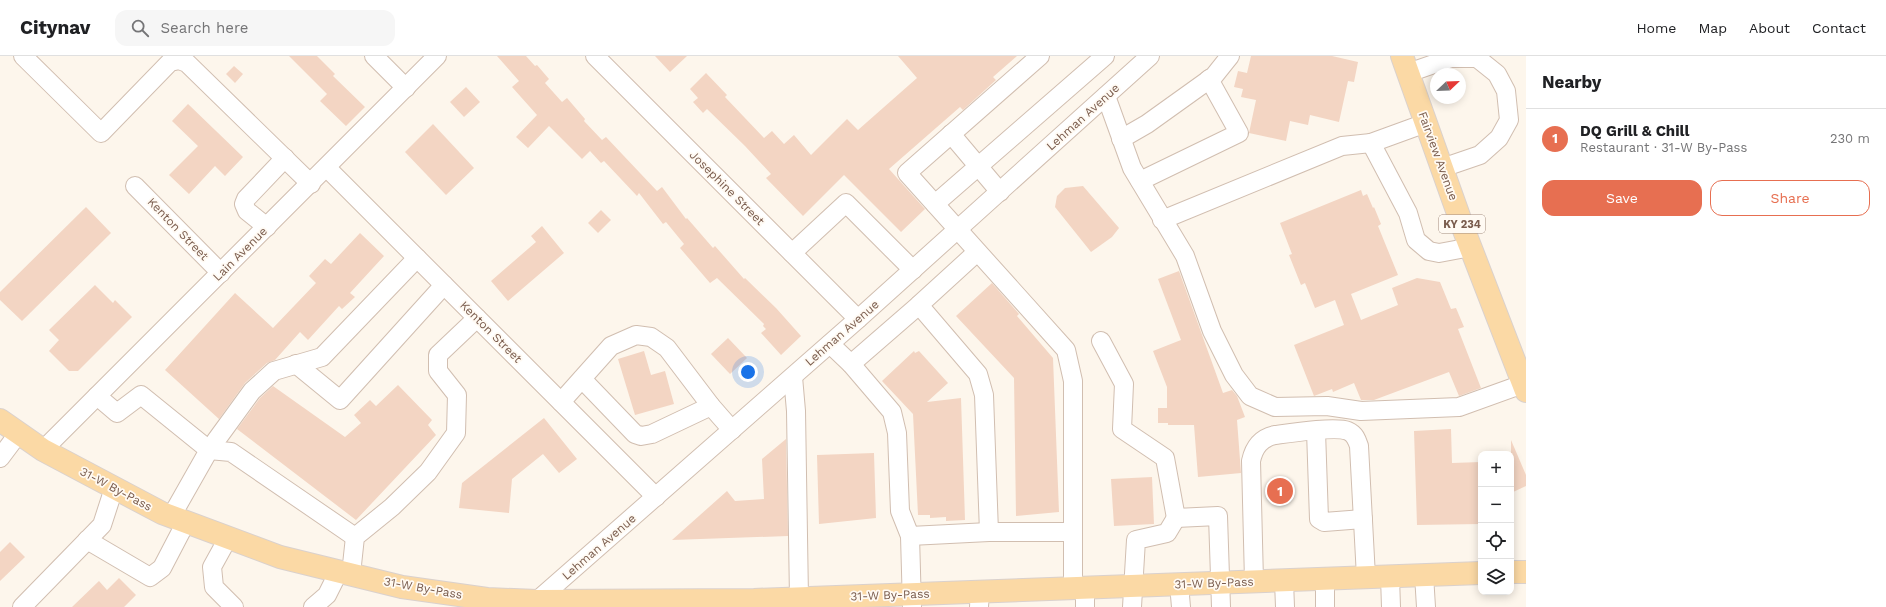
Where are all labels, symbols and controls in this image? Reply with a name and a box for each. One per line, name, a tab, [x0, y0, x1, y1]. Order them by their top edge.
search box	[115, 10, 395, 46]
text: Citynav	[20, 16, 91, 39]
icon: search	[129, 17, 151, 39]
text: Search here	[161, 19, 248, 37]
text: Home	[1636, 20, 1676, 36]
text: Map	[1698, 20, 1727, 36]
text: About	[1749, 20, 1790, 36]
text: Contact	[1812, 20, 1866, 36]
north arrow	[1430, 68, 1466, 104]
text: Nearby	[1542, 72, 1601, 92]
street label: Lehman Avenue	[1044, 81, 1122, 153]
street label: Fairview Avenue	[1415, 110, 1461, 202]
text: DQ Grill & Chill	[1580, 122, 1689, 140]
text: 1	[1552, 131, 1558, 146]
text: 230 m	[1830, 131, 1870, 146]
text: Restaurant · 31-W By-Pass	[1580, 140, 1747, 155]
street label: Josephine Street	[687, 148, 767, 228]
button: Save	[1542, 180, 1702, 216]
button: Share	[1710, 180, 1870, 216]
street label: Kenton Street	[145, 195, 211, 263]
road number: KY 234	[1439, 215, 1485, 233]
street label: Lain Avenue	[210, 224, 270, 284]
street label: Lehman Avenue	[802, 297, 882, 369]
street label: Kenton Street	[457, 298, 525, 366]
your location	[738, 362, 758, 382]
map controls	[1478, 451, 1514, 595]
button: +	[1478, 451, 1514, 487]
street label: 31-W By-Pass	[78, 464, 154, 514]
pin: 1	[1267, 476, 1293, 506]
button: −	[1478, 487, 1514, 523]
street label: Lehman Avenue	[559, 511, 639, 583]
button: locate	[1478, 523, 1514, 559]
button: layers	[1478, 559, 1514, 595]
street label: 31-W By-Pass	[383, 574, 463, 602]
street label: 31-W By-Pass	[1174, 575, 1254, 591]
street label: 31-W By-Pass	[850, 587, 930, 603]

